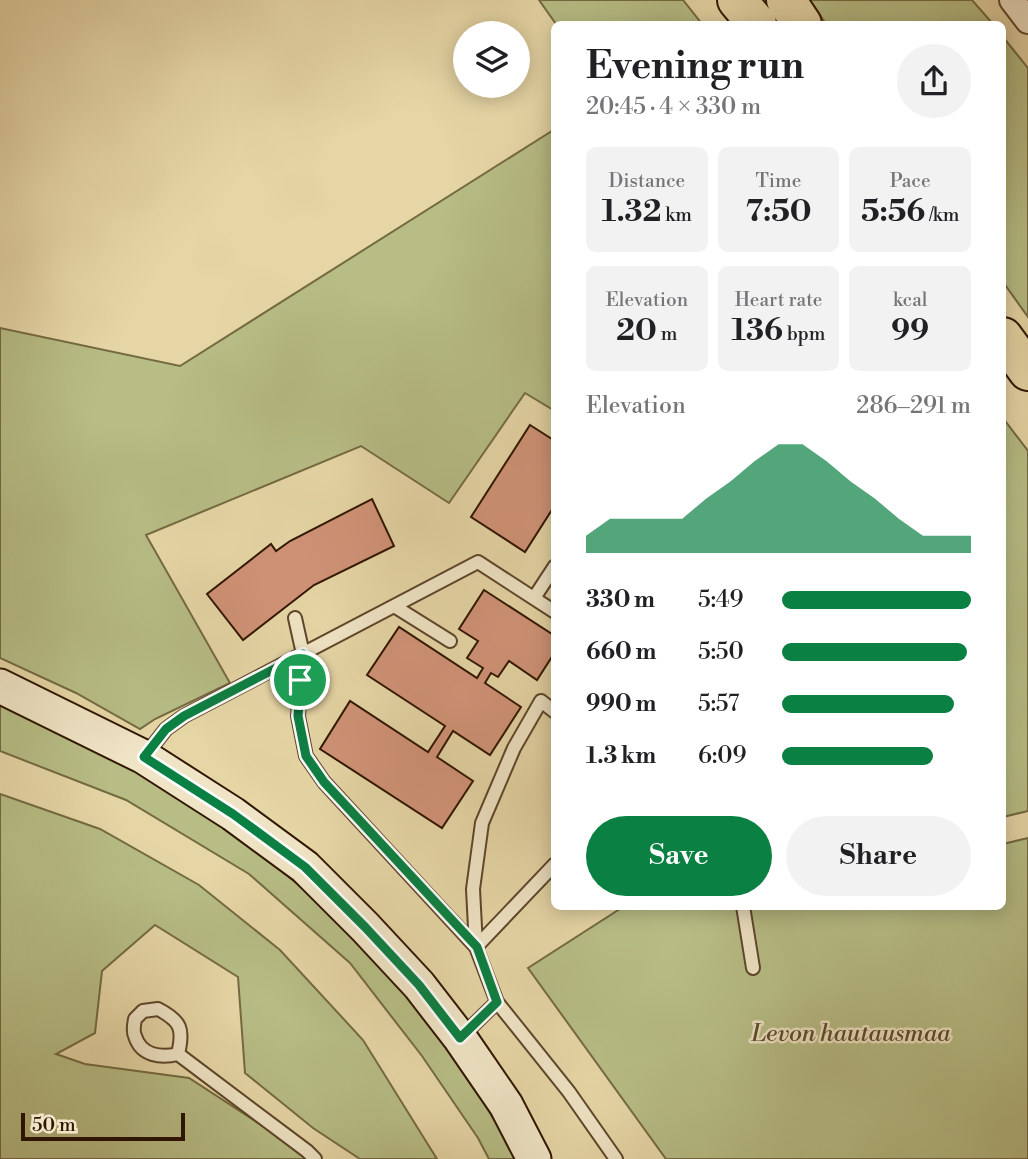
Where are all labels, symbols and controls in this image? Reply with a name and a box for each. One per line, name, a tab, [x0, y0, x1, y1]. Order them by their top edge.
map controls	[453, 21, 530, 98]
button: layers	[453, 21, 530, 98]
text: Evening run	[586, 43, 804, 90]
button: share	[897, 44, 971, 118]
text: 20:45 · 4 × 330 m	[586, 93, 761, 121]
text: Distance	[608, 169, 685, 193]
text: Time	[756, 169, 801, 193]
text: Pace	[890, 169, 931, 193]
text: 1.32	[602, 193, 661, 231]
text: 7:50	[745, 193, 812, 231]
text: 5:56	[861, 193, 925, 231]
text: km	[661, 203, 692, 227]
text: /km	[925, 203, 959, 227]
text: Elevation	[606, 288, 688, 312]
text: Heart rate	[735, 288, 822, 312]
text: kcal	[893, 288, 927, 312]
text: 20	[616, 312, 657, 350]
text: 136	[732, 312, 783, 350]
text: 99	[891, 312, 929, 350]
text: m	[657, 322, 677, 346]
text: bpm	[783, 322, 825, 346]
text: Elevation	[586, 392, 686, 420]
text: 286–291 m	[856, 392, 971, 420]
text: 330 m	[586, 586, 655, 614]
text: 5:49	[698, 586, 744, 614]
text: 660 m	[586, 638, 656, 666]
text: 5:50	[698, 638, 744, 666]
pin	[270, 650, 330, 710]
icon: arrive	[281, 661, 319, 699]
text: 990 m	[586, 690, 656, 718]
text: 5:57	[698, 690, 739, 718]
text: 1.3 km	[586, 742, 656, 770]
text: 6:09	[698, 742, 746, 770]
button: Save	[586, 816, 772, 896]
button: Share	[786, 816, 971, 896]
park label: Levon hautausmaa	[751, 1019, 951, 1049]
scale bar	[21, 1110, 186, 1142]
text: 50 m	[32, 1113, 76, 1137]

